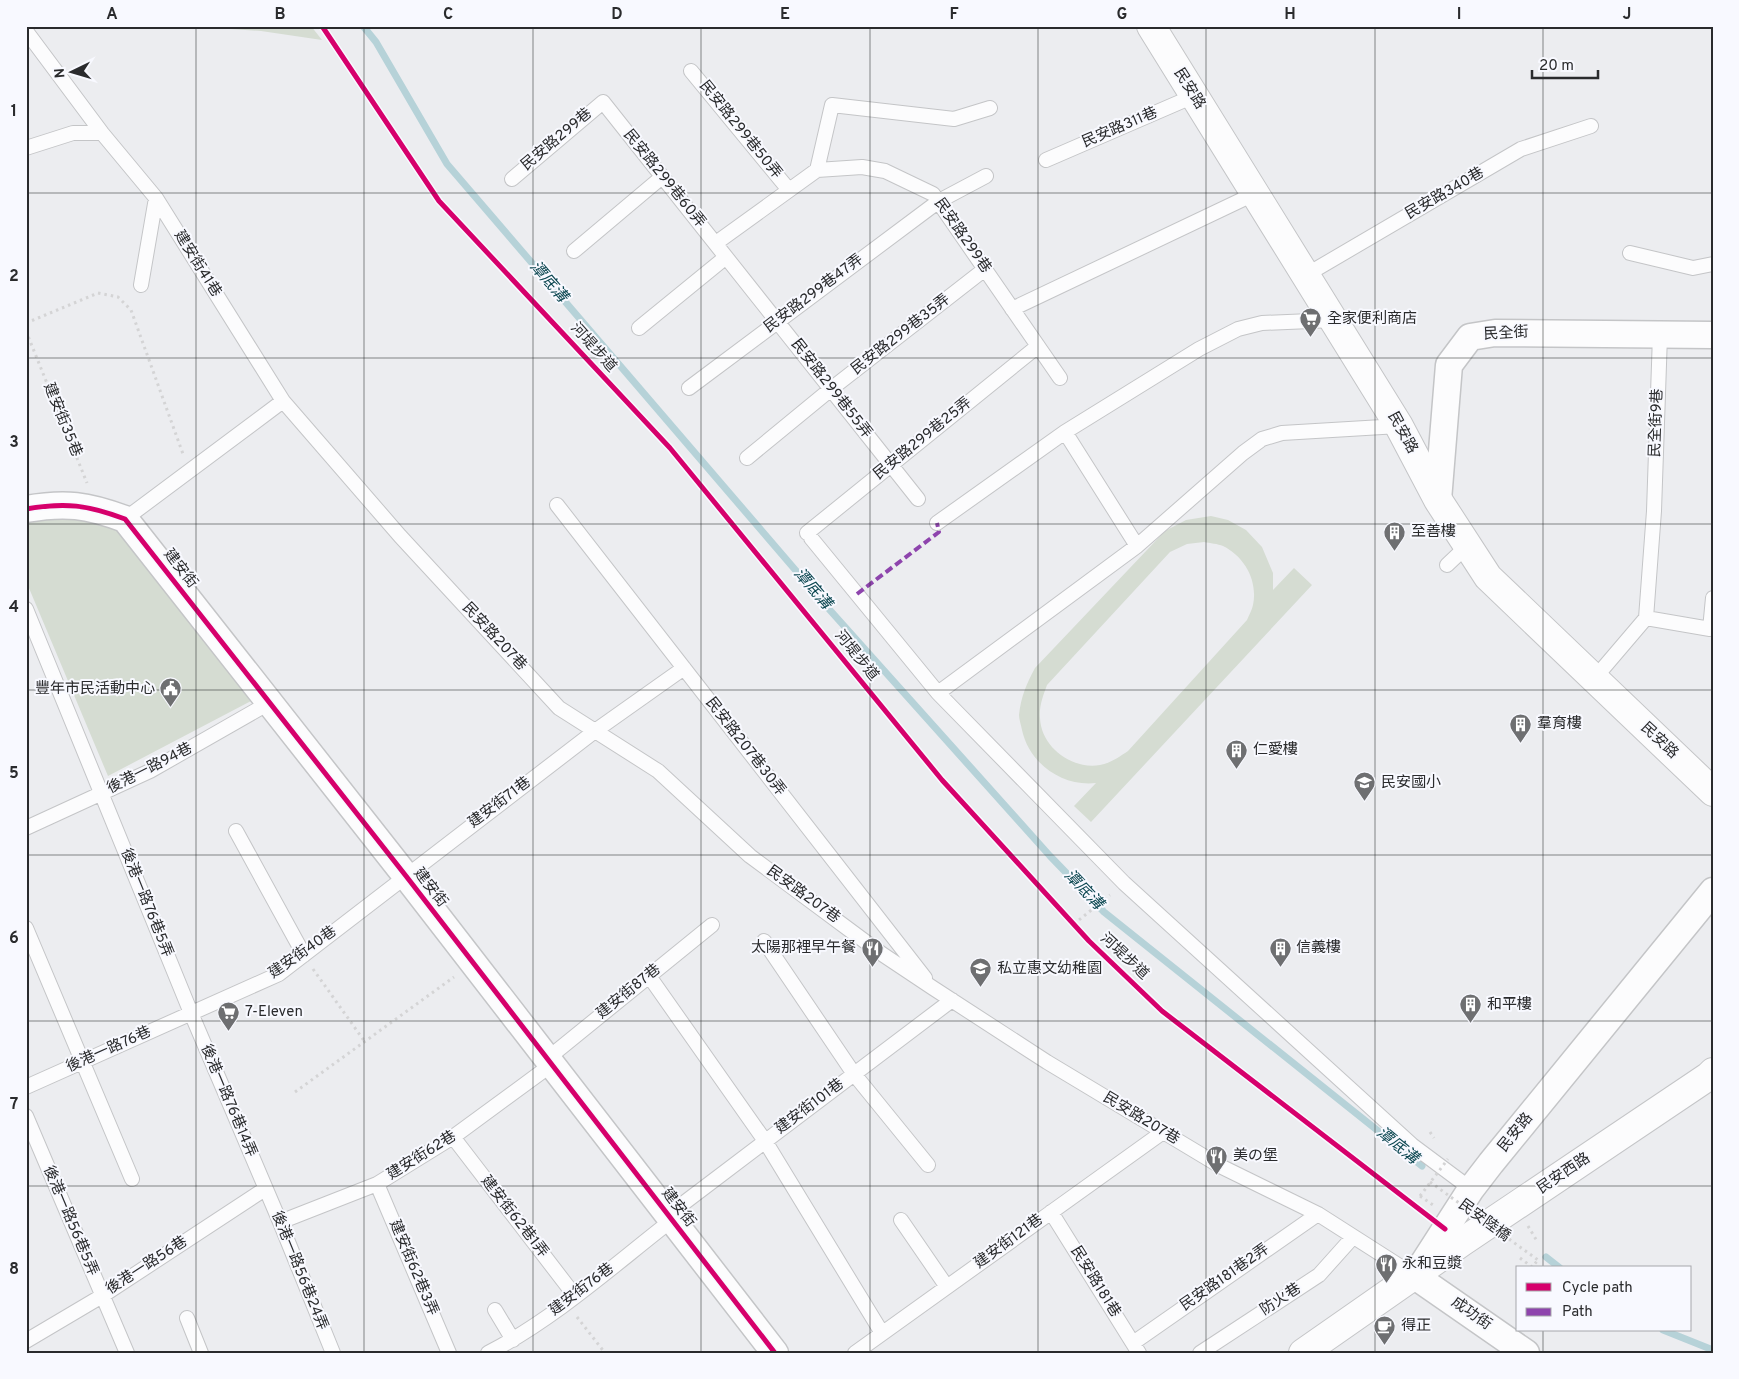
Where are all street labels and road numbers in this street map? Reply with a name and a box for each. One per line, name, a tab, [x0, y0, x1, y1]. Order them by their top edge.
street label: 民安路	[1169, 65, 1209, 113]
street label: 民安路299巷50弄	[695, 77, 785, 183]
street label: 民安路311巷	[1079, 104, 1161, 152]
street label: 民安路299巷	[518, 105, 596, 175]
street label: 民安路299巷60弄	[619, 126, 709, 232]
street label: 民安路340巷	[1402, 164, 1488, 224]
street label: 民安路299巷	[929, 195, 995, 277]
street label: 建安街41巷	[169, 227, 225, 301]
street label: 民安路299巷47弄	[761, 251, 867, 337]
street label: 民安路299巷35弄	[848, 290, 954, 380]
street label: 河堤步道	[566, 319, 620, 377]
street label: 民全街	[1483, 323, 1529, 345]
street label: 民安路299巷55弄	[786, 336, 876, 442]
street label: 建安街35巷	[39, 380, 85, 460]
street label: 民全街9巷	[1646, 388, 1668, 458]
street label: 民安路299巷25弄	[870, 394, 976, 484]
street label: 民安路	[1383, 409, 1421, 457]
street label: 建安街	[159, 545, 201, 593]
street label: 民安路207巷	[458, 599, 530, 675]
street label: 河堤步道	[830, 627, 882, 685]
street label: 民安路207巷30弄	[701, 694, 789, 800]
street label: 民安路	[1636, 719, 1682, 763]
street label: 後港一路94巷	[104, 739, 196, 799]
street label: 建安街71巷	[465, 773, 535, 833]
street label: 後港一路76巷5弄	[116, 846, 176, 960]
street label: 民安路207巷	[763, 862, 843, 928]
street label: 建安街	[409, 864, 451, 912]
street label: 建安街40巷	[265, 923, 341, 983]
street label: 河堤步道	[1096, 930, 1152, 984]
street label: 建安街87巷	[593, 960, 665, 1024]
street label: 後港一路76巷	[64, 1023, 154, 1077]
street label: 後港一路76巷14弄	[196, 1042, 260, 1160]
street label: 建安街101巷	[772, 1075, 848, 1139]
street label: 民安路207巷	[1099, 1089, 1183, 1149]
street label: 民安路	[1494, 1110, 1538, 1156]
street label: 建安街62巷	[384, 1127, 460, 1185]
street label: 民安西路	[1534, 1149, 1594, 1199]
street label: 後港一路56巷5弄	[38, 1163, 102, 1279]
street label: 建安街62巷1弄	[476, 1172, 552, 1262]
street label: 建安街	[657, 1184, 699, 1232]
street label: 民安陸橋	[1454, 1196, 1514, 1246]
street label: 後港一路56巷24弄	[266, 1209, 332, 1333]
street label: 建安街121巷	[971, 1211, 1047, 1273]
street label: 建安街62巷3弄	[384, 1217, 442, 1319]
street label: 後港一路56巷	[103, 1233, 191, 1299]
street label: 民安路181巷2弄	[1177, 1240, 1273, 1316]
street label: 民安路181巷	[1066, 1243, 1124, 1321]
street label: 建安街76巷	[546, 1260, 618, 1320]
street label: 防火巷	[1257, 1280, 1305, 1320]
street label: 成功街	[1447, 1293, 1495, 1335]

